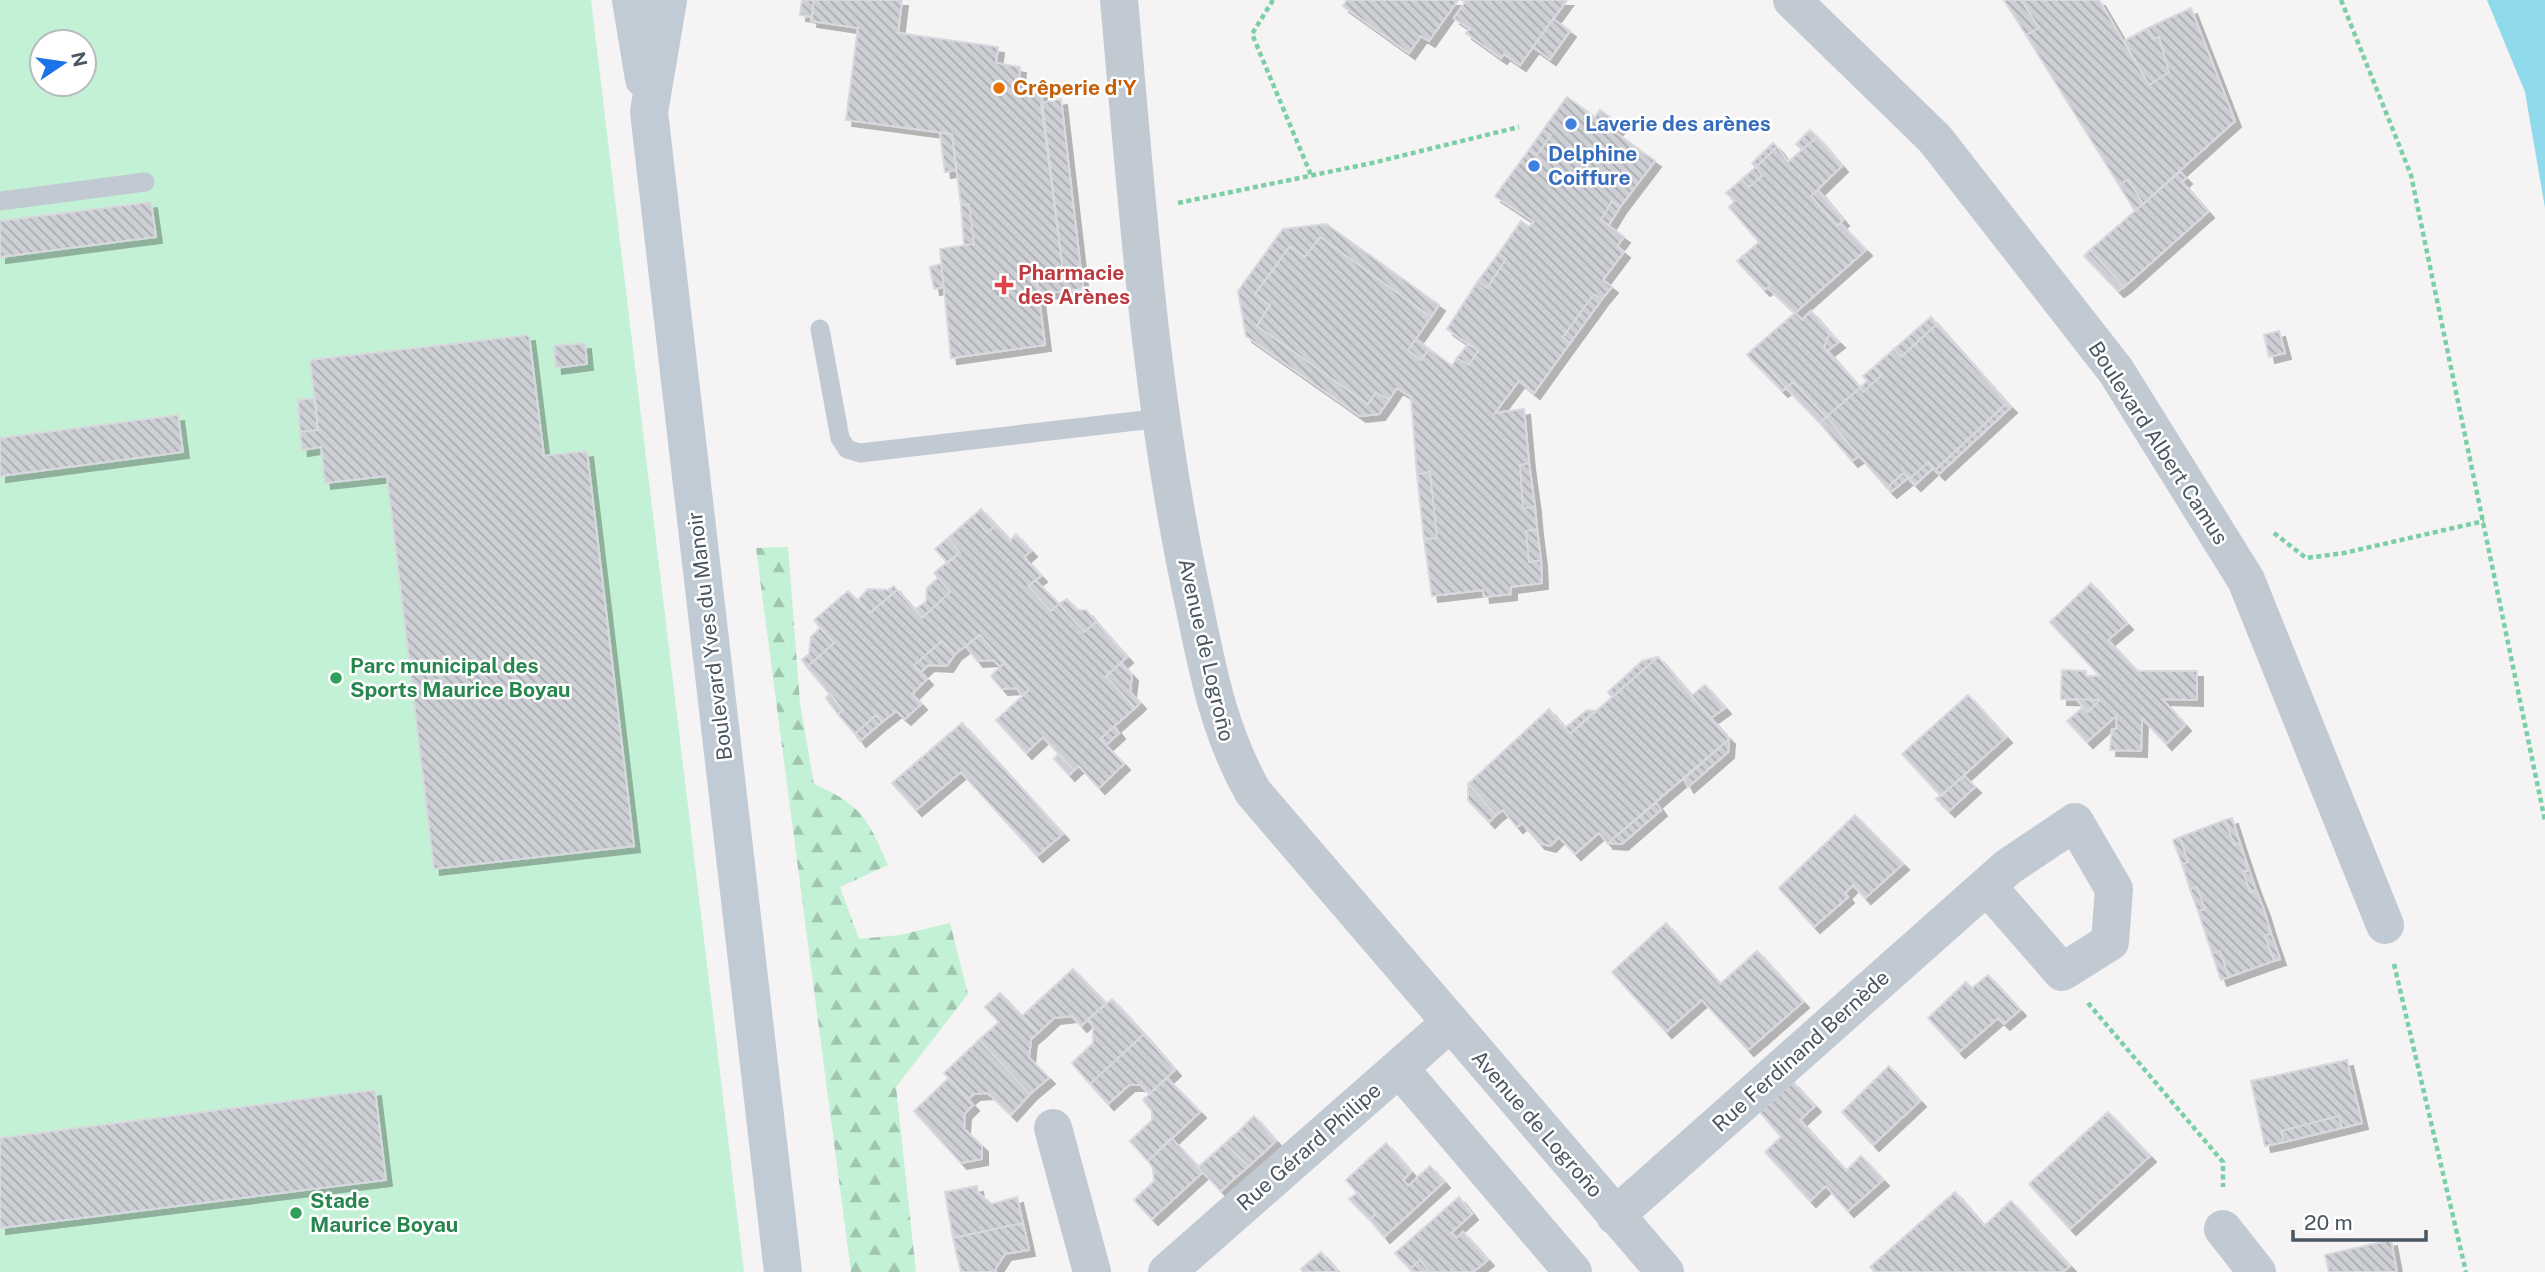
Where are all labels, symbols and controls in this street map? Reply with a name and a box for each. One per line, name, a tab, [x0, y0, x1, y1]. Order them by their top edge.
north arrow	[28, 28, 98, 98]
text: N	[67, 49, 92, 69]
place label: Crêperie d'Y	[1013, 75, 1137, 100]
marker: Crêperie d'Y	[991, 80, 1007, 96]
place label: Laverie des arènes	[1585, 111, 1771, 136]
marker: Laverie des arènes	[1563, 116, 1579, 132]
place label: Delphine Coiffure	[1548, 141, 1637, 190]
marker: Delphine Coiffure	[1526, 158, 1542, 174]
place label: Pharmacie des Arènes	[1018, 260, 1130, 309]
marker: Pharmacie des Arènes	[996, 277, 1012, 293]
street label: Boulevard Albert Camus	[2083, 336, 2233, 549]
street label: Boulevard Yves du Manoir	[682, 510, 737, 762]
street label: Avenue de Logroño	[1173, 556, 1240, 744]
place label: Parc municipal des Sports Maurice Boyau	[350, 653, 571, 702]
marker: Parc municipal des Sports Maurice Boyau	[328, 670, 344, 686]
street label: Rue Ferdinand Bernède	[1707, 965, 1894, 1137]
street label: Avenue de Logroño	[1467, 1045, 1608, 1202]
street label: Rue Gérard Philipe	[1232, 1077, 1386, 1216]
place label: Stade Maurice Boyau	[310, 1188, 458, 1237]
scale bar	[2293, 1198, 2426, 1242]
marker: Stade Maurice Boyau	[288, 1205, 304, 1221]
text: 20 m	[2304, 1210, 2353, 1235]

